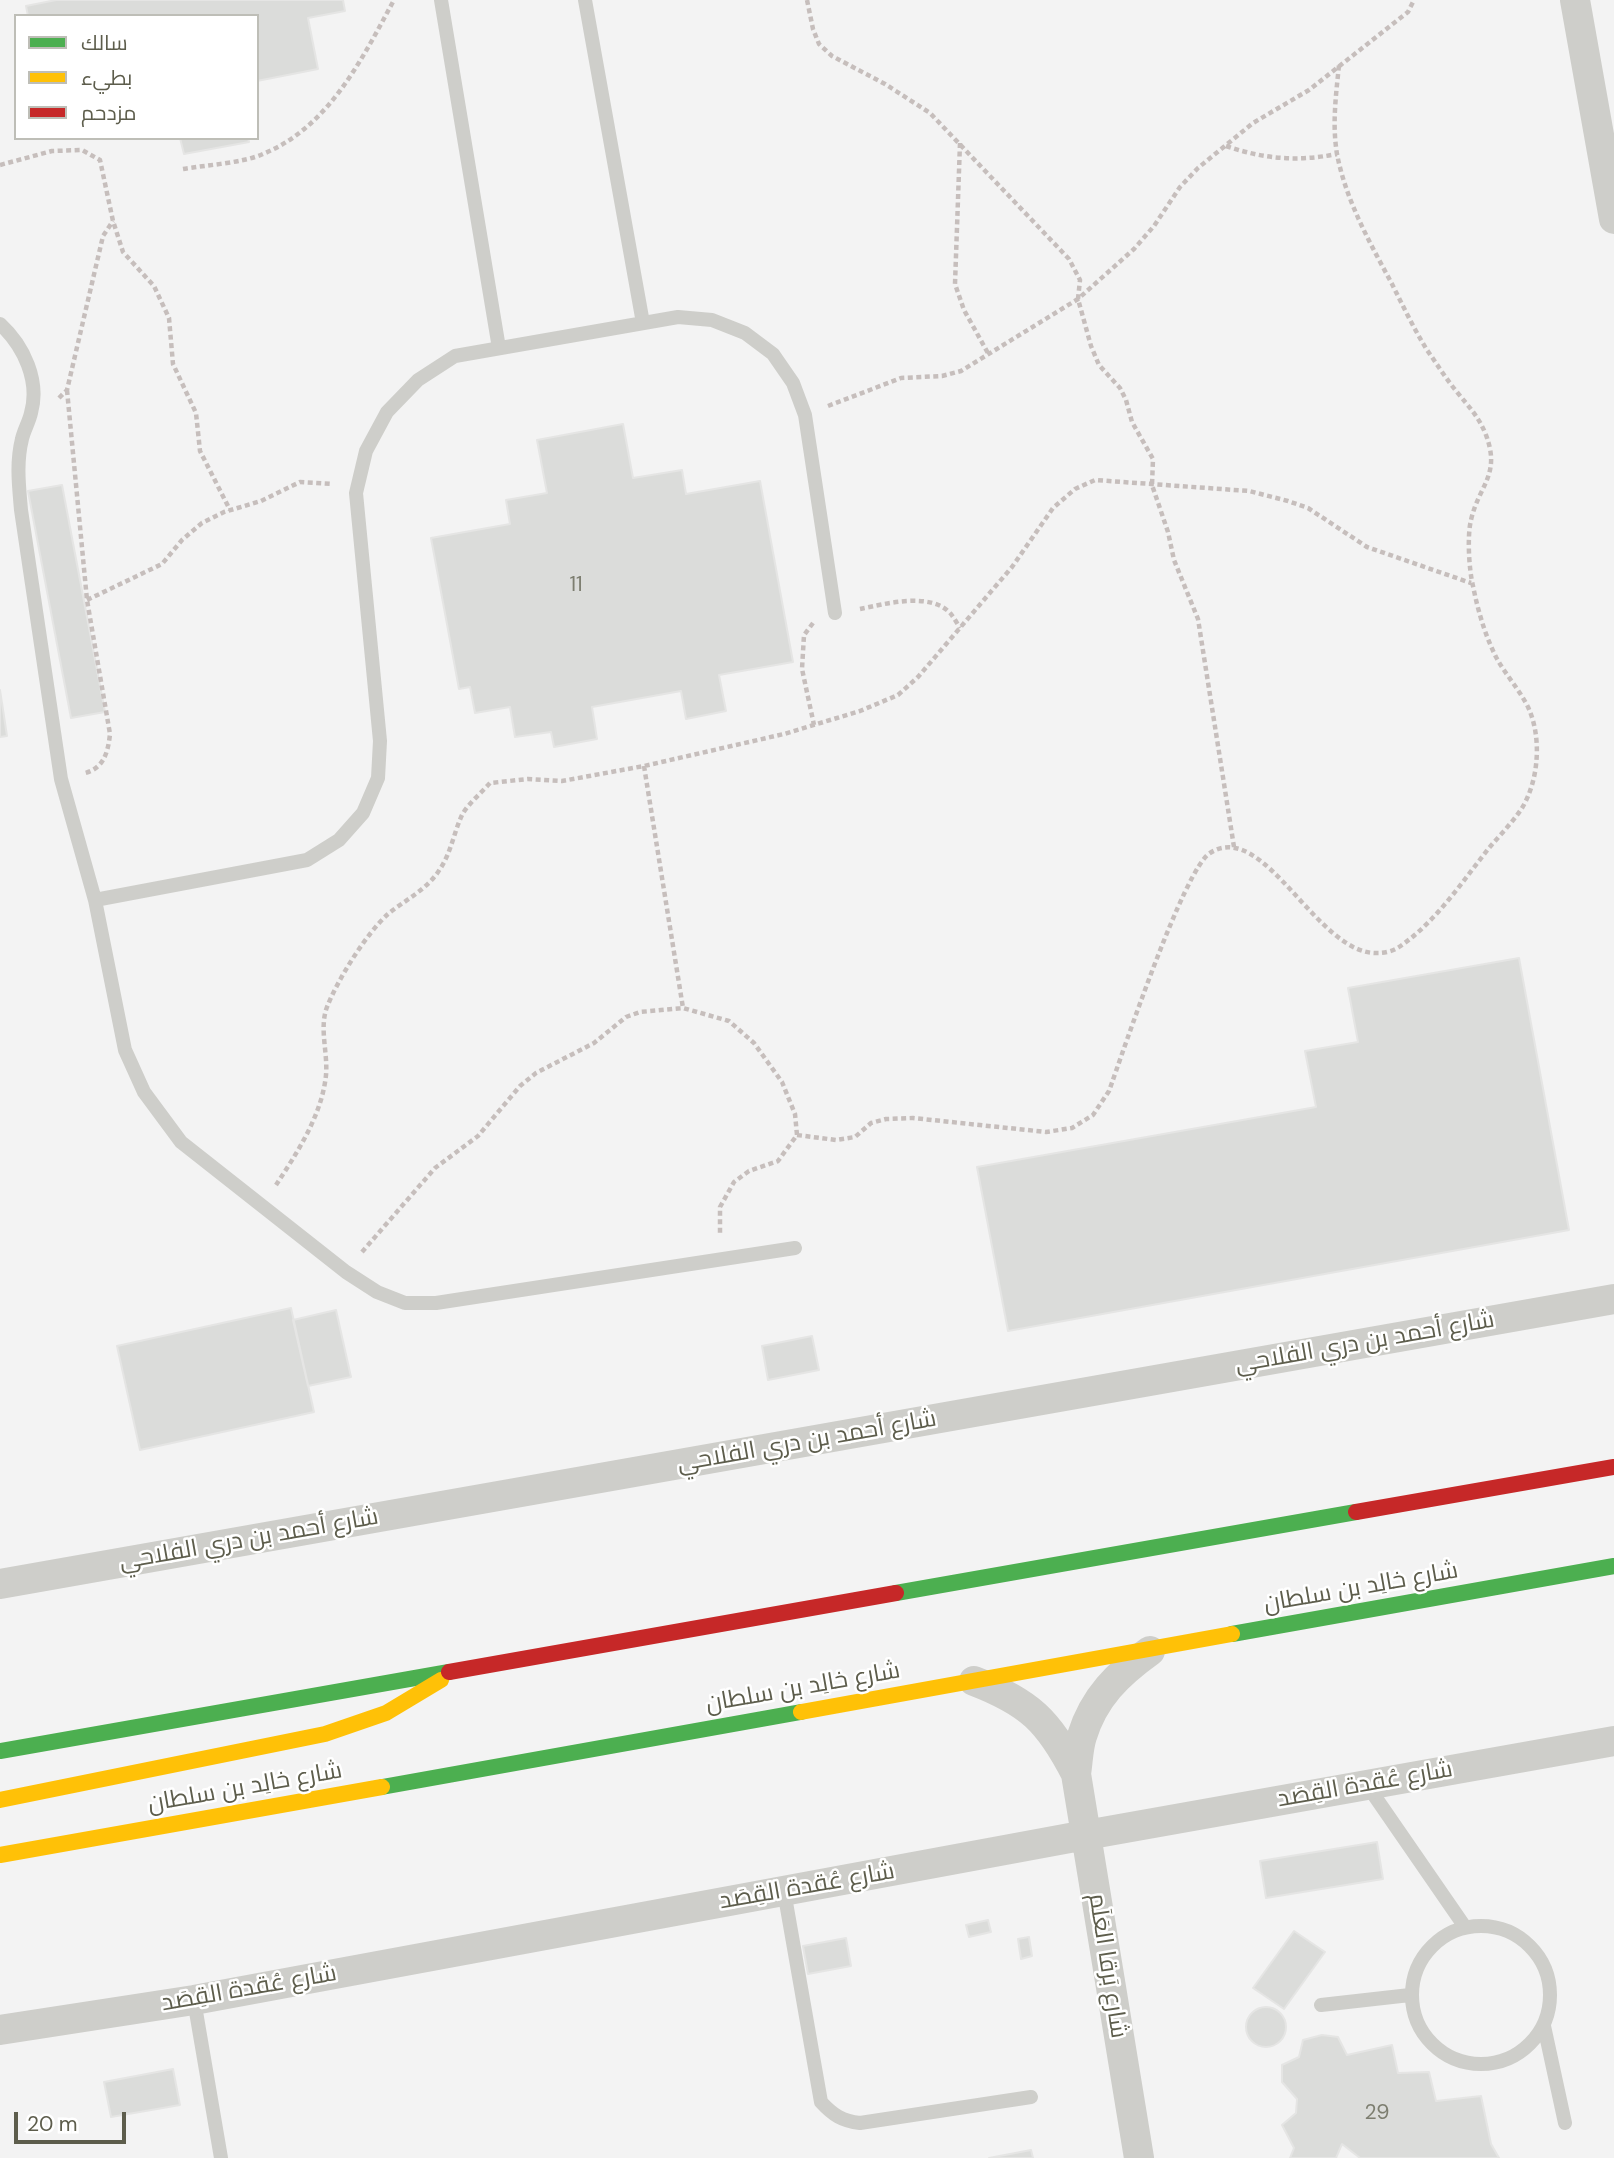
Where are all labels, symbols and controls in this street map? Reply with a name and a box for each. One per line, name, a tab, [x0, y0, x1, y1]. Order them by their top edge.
legend	[14, 14, 259, 140]
text: سالك	[81, 29, 128, 57]
text: بطيء	[81, 64, 132, 92]
text: مزدحم	[81, 99, 136, 127]
house number: 11	[569, 572, 583, 598]
street label: شارع أحمد بن دري الفلاحي	[1233, 1306, 1497, 1380]
street label: شارع أحمد بن دري الفلاحي	[675, 1405, 939, 1479]
street label: شارع أحمد بن دري الفلاحي	[117, 1503, 381, 1577]
street label: شارع خالِد بن سلطان	[1262, 1557, 1460, 1619]
street label: شارع خالِد بن سلطان	[704, 1657, 902, 1719]
street label: شارع عُقدة القِصَد	[1275, 1755, 1455, 1815]
street label: شارع خالِد بن سلطان	[146, 1757, 344, 1819]
street label: شارع عُقدة القِصَد	[717, 1857, 897, 1917]
street label: شارع بَرقا العَلَم	[1081, 1892, 1133, 2040]
street label: شارع عُقدة القِصَد	[159, 1959, 339, 2019]
scale bar	[18, 2098, 130, 2142]
house number: 29	[1364, 2100, 1390, 2126]
text: 20 m	[27, 2110, 78, 2138]

